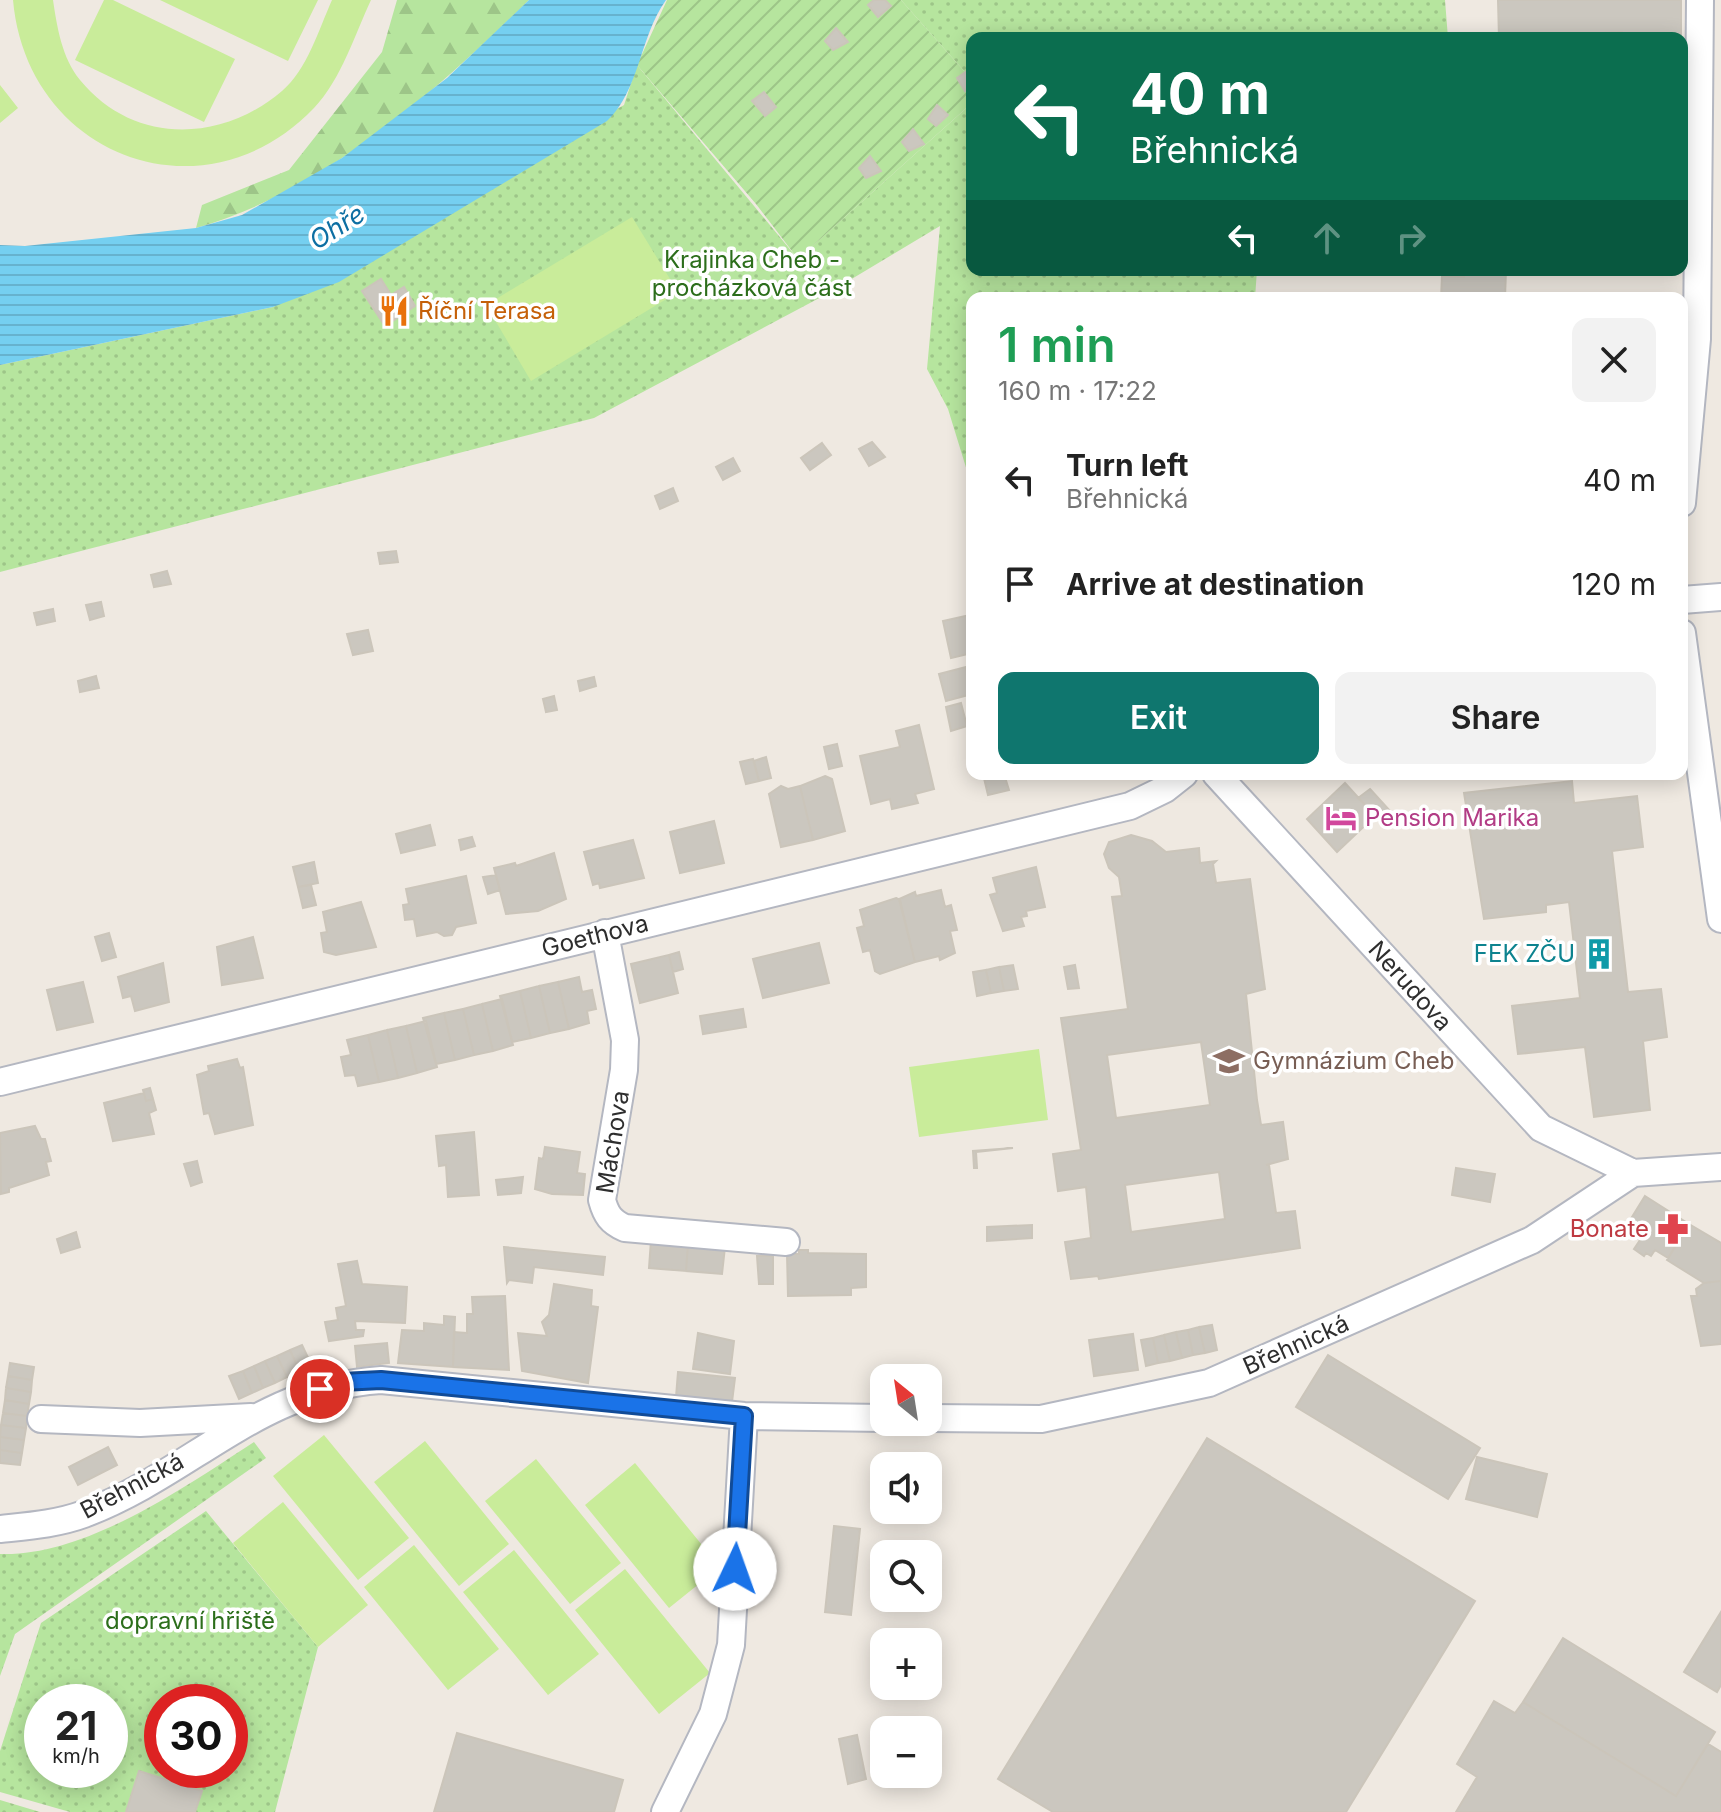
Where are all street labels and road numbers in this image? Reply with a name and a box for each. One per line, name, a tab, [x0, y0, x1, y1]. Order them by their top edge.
street label: Goethova	[538, 908, 651, 963]
street label: Nerudova	[1363, 935, 1458, 1037]
street label: Máchova	[590, 1088, 635, 1195]
street label: Břehnická	[1238, 1308, 1353, 1381]
street label: Břehnická	[75, 1446, 188, 1525]

